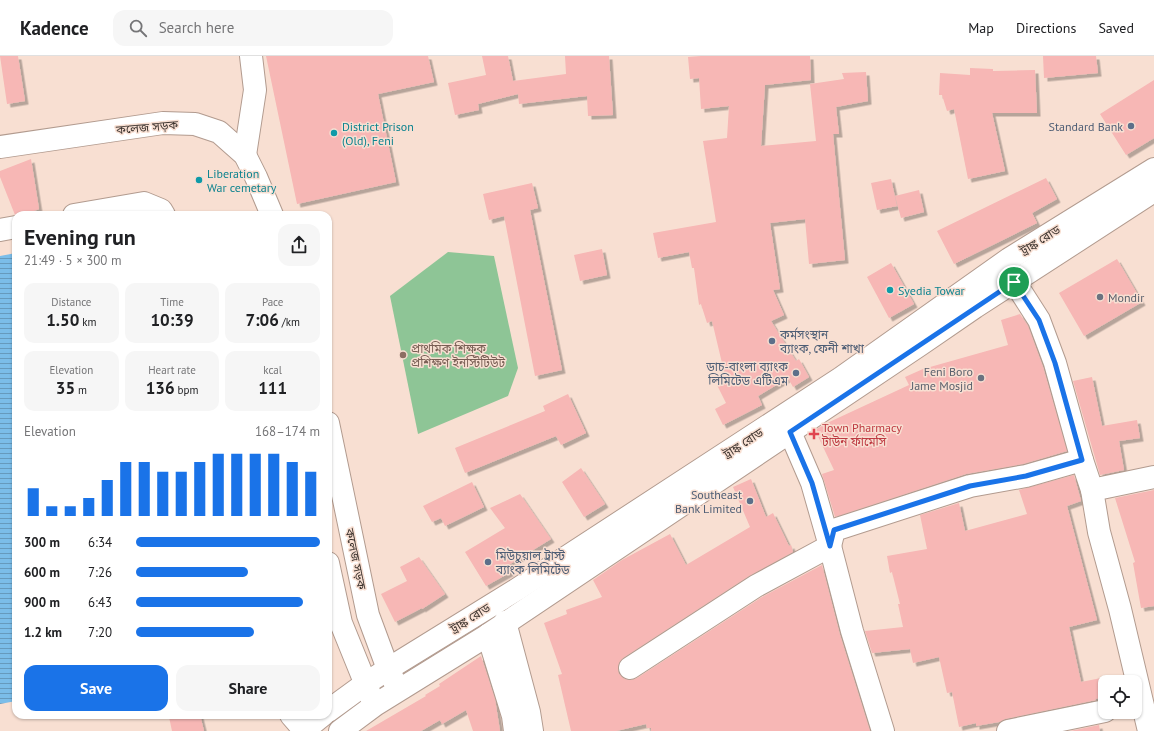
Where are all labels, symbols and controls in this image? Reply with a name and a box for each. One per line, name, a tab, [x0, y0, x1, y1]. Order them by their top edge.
search box	[113, 10, 393, 46]
text: Kadence	[20, 16, 89, 40]
icon: search	[127, 17, 149, 39]
text: Search here	[159, 18, 234, 37]
text: Map	[968, 19, 994, 37]
text: Directions	[1016, 19, 1076, 37]
text: Saved	[1098, 19, 1134, 37]
street label: কলেজ সড়ক	[114, 117, 179, 137]
place label: District Prison (Old), Feni	[342, 119, 414, 148]
place label: Standard Bank	[1049, 119, 1123, 134]
marker: Standard Bank	[1126, 121, 1136, 131]
marker: District Prison (Old), Feni	[329, 128, 339, 138]
place label: Liberation War cemetary	[207, 166, 277, 195]
marker: Liberation War cemetary	[194, 175, 204, 185]
street label: ট্রাঙ্ক রোড	[1016, 222, 1063, 259]
text: Evening run	[24, 223, 136, 251]
button: share	[278, 224, 320, 266]
text: 21:49 · 5 × 300 m	[24, 252, 121, 269]
pin	[997, 265, 1031, 299]
icon: arrive	[1003, 271, 1025, 293]
place label: Syedia Towar	[898, 283, 965, 298]
marker: Syedia Towar	[885, 285, 895, 295]
place label: Mondir	[1108, 290, 1144, 305]
marker: Mondir	[1095, 292, 1105, 302]
text: Distance	[51, 295, 91, 309]
text: Time	[160, 295, 184, 309]
text: Pace	[262, 295, 283, 309]
text: 1.50	[46, 309, 79, 331]
text: 10:39	[150, 309, 194, 331]
text: 7:06	[245, 309, 279, 331]
text: km	[79, 315, 96, 329]
text: /km	[279, 315, 300, 329]
place label: কর্মসংস্থান ব্যাংক, ফেনী শাখা	[779, 327, 865, 356]
marker: কর্মসংস্থান ব্যাংক, ফেনী শাখা	[767, 336, 777, 346]
place label: প্রাথমিক শিক্ষক প্রশিক্ষণ ইনস্টিটিউট	[411, 341, 505, 370]
marker: প্রাথমিক শিক্ষক প্রশিক্ষণ ইনস্টিটিউট	[398, 350, 408, 360]
place label: ডাচ-বাংলা ব্যাংক লিমিটেড এটিএম	[705, 359, 789, 388]
text: Elevation	[49, 363, 93, 377]
text: Heart rate	[148, 363, 196, 377]
text: kcal	[263, 363, 282, 377]
place label: Feni Boro Jame Mosjid	[910, 364, 973, 393]
marker: ডাচ-বাংলা ব্যাংক লিমিটেড এটিএম	[791, 368, 801, 378]
marker: Feni Boro Jame Mosjid	[976, 373, 986, 383]
text: 35	[56, 377, 75, 399]
text: 136	[146, 377, 175, 399]
text: 111	[258, 377, 287, 399]
text: m	[75, 383, 87, 397]
text: bpm	[175, 383, 198, 397]
place label: Town Pharmacy টাউন র্ফামেসি	[821, 420, 902, 449]
text: Elevation	[24, 423, 76, 440]
text: 168–174 m	[255, 423, 320, 440]
street label: ট্রাঙ্ক রোড	[719, 424, 766, 462]
marker: Town Pharmacy টাউন র্ফামেসি	[809, 429, 819, 439]
place label: Southeast Bank Limited	[675, 487, 742, 516]
marker: Southeast Bank Limited	[745, 496, 755, 506]
street label: কলেজ সড়ক	[342, 526, 370, 591]
text: 300 m	[24, 534, 60, 551]
text: 6:34	[88, 534, 112, 551]
place label: মিউচুয়াল ট্রাস্ট ব্যাংক লিমিটেড	[495, 548, 570, 577]
marker: মিউচুয়াল ট্রাস্ট ব্যাংক লিমিটেড	[483, 557, 493, 567]
text: 600 m	[24, 564, 60, 581]
text: 7:26	[88, 564, 112, 581]
text: 900 m	[24, 594, 60, 611]
text: 6:43	[88, 594, 112, 611]
street label: ট্রাঙ্ক রোড	[446, 600, 493, 637]
text: 1.2 km	[24, 624, 62, 641]
text: 7:20	[88, 624, 112, 641]
button: Save	[24, 665, 168, 711]
button: Share	[176, 665, 320, 711]
map controls	[1098, 675, 1142, 719]
button: locate	[1098, 675, 1142, 719]

